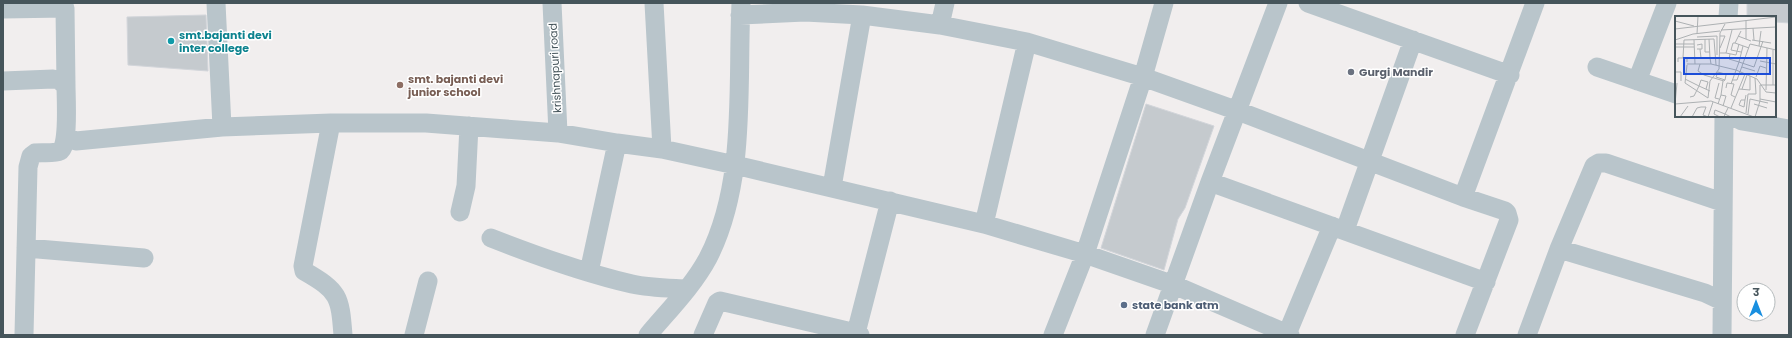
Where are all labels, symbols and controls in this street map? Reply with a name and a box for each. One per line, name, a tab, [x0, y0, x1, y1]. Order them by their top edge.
inset map	[1675, 16, 1776, 117]
street label: krishnapuri road	[545, 23, 565, 113]
place label: smt.bajanti devi inter college	[179, 27, 272, 56]
marker: smt.bajanti devi inter college	[166, 36, 176, 46]
place label: Gurgi Mandir	[1359, 64, 1433, 80]
marker: Gurgi Mandir	[1346, 67, 1356, 77]
place label: smt. bajanti devi junior school	[407, 71, 503, 100]
marker: smt. bajanti devi junior school	[395, 80, 405, 90]
north arrow	[1736, 282, 1776, 322]
text: उ	[1752, 284, 1760, 300]
place label: state bank atm	[1132, 297, 1219, 313]
marker: state bank atm	[1119, 300, 1129, 310]

